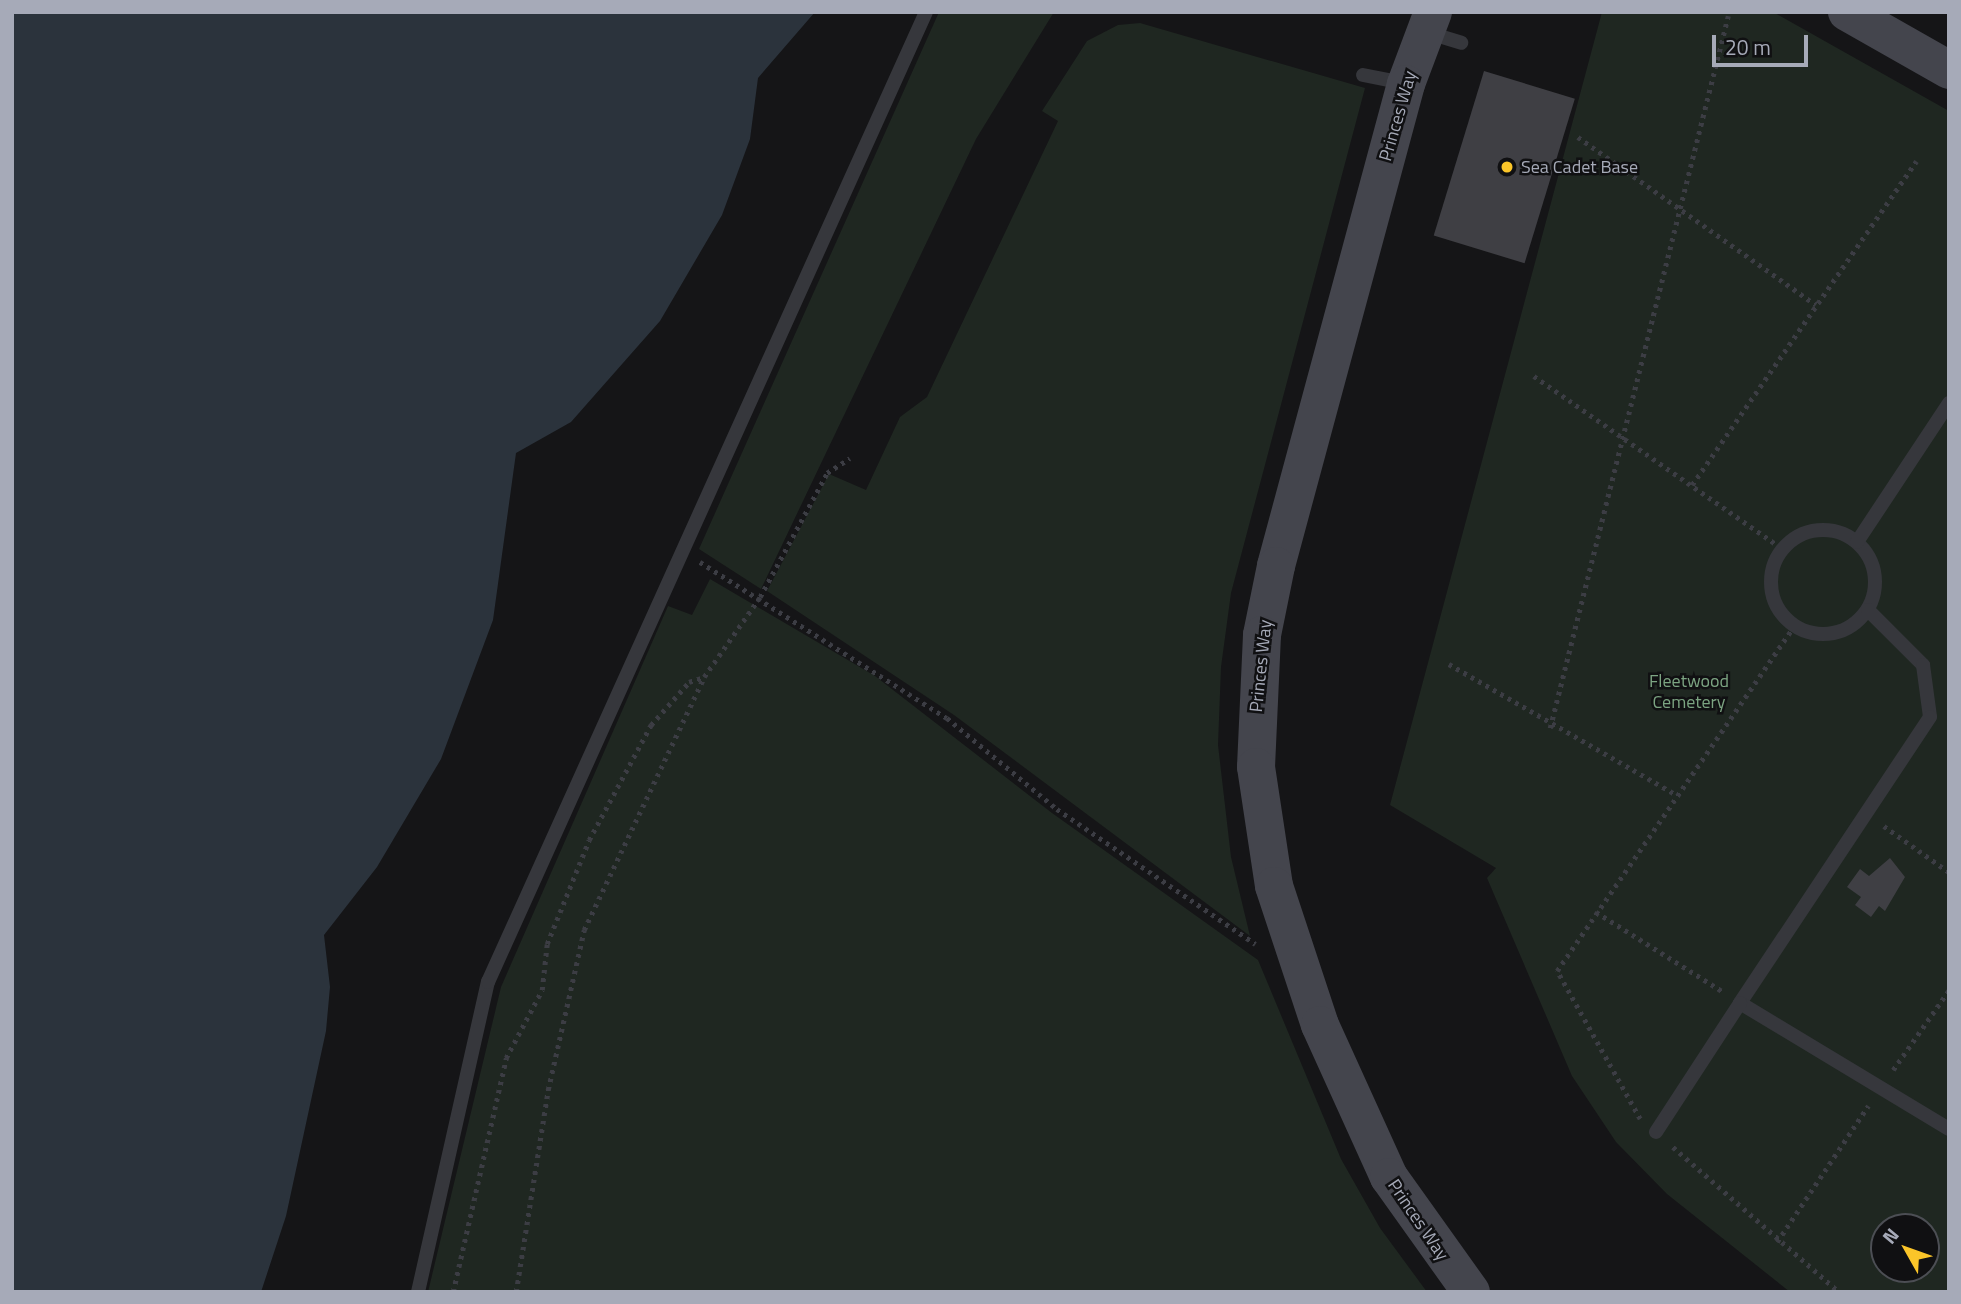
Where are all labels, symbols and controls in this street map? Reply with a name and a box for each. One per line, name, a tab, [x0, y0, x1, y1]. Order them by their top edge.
scale bar	[1716, 21, 1812, 65]
text: 20 m	[1725, 31, 1771, 63]
street label: Princes Way	[1375, 68, 1421, 164]
place label: Sea Cadet Base	[1521, 156, 1638, 178]
marker: Sea Cadet Base	[1499, 159, 1515, 175]
street label: Princes Way	[1245, 619, 1277, 713]
park label: Fleetwood Cemetery	[1649, 671, 1729, 714]
street label: Princes Way	[1383, 1175, 1453, 1265]
north arrow	[1870, 1213, 1940, 1283]
text: N	[1875, 1221, 1905, 1250]

